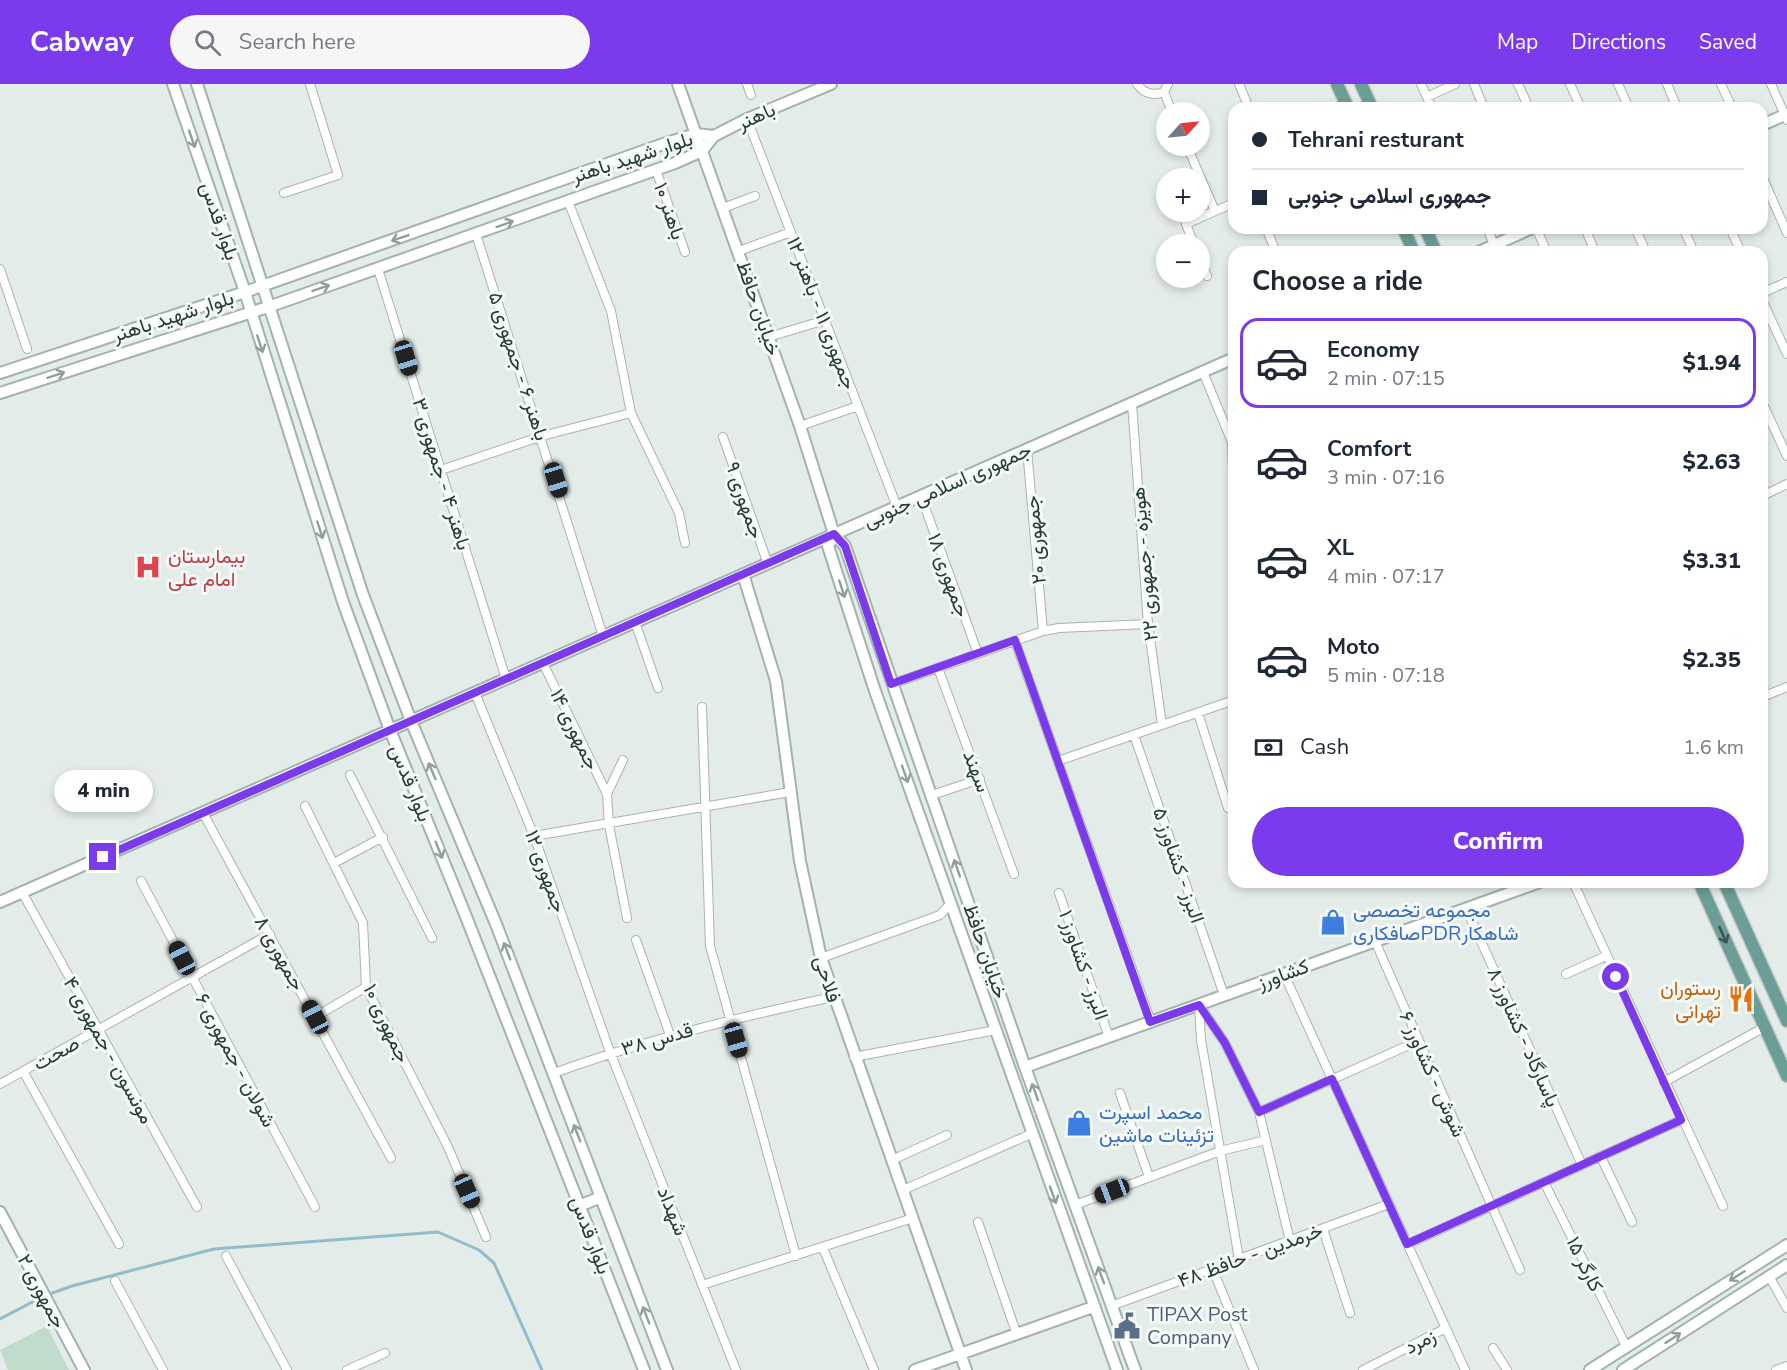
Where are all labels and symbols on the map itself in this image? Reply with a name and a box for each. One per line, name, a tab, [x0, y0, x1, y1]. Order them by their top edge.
street label: باهنر	[732, 96, 780, 137]
north arrow	[1156, 102, 1210, 156]
street label: بلوار شهید باهنر	[567, 125, 696, 190]
one-way arrow	[188, 129, 199, 148]
street label: بلوار قدس	[194, 178, 246, 264]
street label: باهنر ۱۰	[647, 179, 692, 243]
one-way arrow	[495, 217, 514, 228]
one-way arrow	[391, 233, 410, 244]
street label: جمهوری ۱۱ - باهنر ۱۲	[780, 233, 863, 393]
street label: خیابان حافظ	[730, 257, 787, 359]
one-way arrow	[311, 282, 330, 293]
street label: بلوار شهید باهنر	[108, 284, 237, 349]
street label: باهنر ۶ - جمهوری ۵	[482, 288, 555, 444]
one-way arrow	[256, 334, 267, 353]
car	[392, 338, 420, 378]
one-way arrow	[46, 369, 65, 380]
street label: باهنر ۴ - جمهوری ۳	[406, 395, 478, 554]
street label: جمهوری اسلامی جنوبی	[859, 436, 1035, 535]
street label: جمهوری ۹	[719, 458, 770, 542]
car	[542, 460, 570, 500]
street label: هویزه - جمهوری ۲۲	[1124, 486, 1165, 642]
street label: جمهوری ۲۰	[1018, 495, 1053, 585]
one-way arrow	[315, 520, 326, 539]
street label: جمهوری ۱۸	[921, 529, 976, 621]
place label: بیمارستان امام علی	[168, 543, 245, 593]
hospital icon: بیمارستان امام علی	[133, 552, 163, 582]
one-way arrow	[837, 579, 848, 598]
street label: جمهوری ۱۴	[543, 684, 606, 774]
street label: بلوار قدس	[383, 740, 438, 826]
street label: سهند	[956, 746, 997, 796]
one-way arrow	[426, 762, 437, 781]
one-way arrow	[900, 764, 911, 783]
callout: 4 min	[54, 770, 152, 812]
street label: البرز - کشاورز ۵	[1146, 804, 1211, 927]
street label: جمهوری ۱۲	[518, 826, 573, 916]
one-way arrow	[434, 841, 445, 859]
route end	[89, 843, 116, 870]
one-way arrow	[951, 859, 962, 878]
place label: مجموعه تخصصی صافکاریPDRشاهکار	[1353, 897, 1519, 947]
street label: خیابان حافظ	[957, 900, 1014, 1002]
street label: البرز - کشاورز ۱	[1052, 907, 1115, 1024]
shop icon: مجموعه تخصصی صافکاریPDRشاهکار	[1318, 907, 1348, 937]
street label: جمهوری ۸	[248, 911, 311, 995]
one-way arrow	[1718, 926, 1729, 944]
car	[166, 938, 198, 978]
one-way arrow	[501, 942, 512, 961]
street label: فلاحی	[808, 952, 847, 1006]
street label: کشاورز	[1253, 953, 1313, 997]
street label: پاسارگاد - کشاورز ۸	[1481, 963, 1566, 1111]
route start	[1602, 963, 1629, 990]
street label: مونسون - جمهوری ۴	[57, 972, 160, 1129]
place label: رستوران تهرانی	[1660, 975, 1721, 1025]
street label: جمهوری ۱۰	[357, 979, 417, 1067]
restaurant icon: رستوران تهرانی	[1726, 984, 1756, 1014]
street label: شولان - جمهوری ۶	[189, 989, 282, 1132]
car	[299, 997, 331, 1037]
street label: شوش - کشاورز ۶	[1393, 1007, 1472, 1141]
street label: قدس ۳۸	[618, 1016, 696, 1063]
car	[722, 1020, 750, 1060]
street label: صحت	[28, 1030, 84, 1077]
one-way arrow	[1028, 1083, 1039, 1102]
place label: محمد اسپرت تزئینات ماشین	[1099, 1099, 1214, 1149]
shop icon: محمد اسپرت تزئینات ماشین	[1064, 1108, 1094, 1138]
one-way arrow	[571, 1124, 582, 1143]
car	[451, 1171, 483, 1211]
car	[1092, 1176, 1132, 1206]
street label: شهداد	[651, 1183, 695, 1240]
one-way arrow	[1048, 1186, 1059, 1204]
street label: بلوار قدس	[563, 1192, 618, 1278]
street label: خرمدین - حافظ ۴۸	[1174, 1217, 1326, 1294]
street label: کارگر ۱۵	[1560, 1232, 1610, 1297]
street label: جمهوری ۲	[11, 1249, 72, 1333]
one-way arrow	[1094, 1267, 1105, 1285]
one-way arrow	[1729, 1271, 1746, 1283]
place label: TIPAX Post Company	[1147, 1301, 1249, 1351]
one-way arrow	[640, 1306, 651, 1325]
public building icon: TIPAX Post Company	[1112, 1311, 1142, 1341]
street label: زمرد	[1400, 1322, 1440, 1361]
one-way arrow	[1664, 1332, 1681, 1344]

